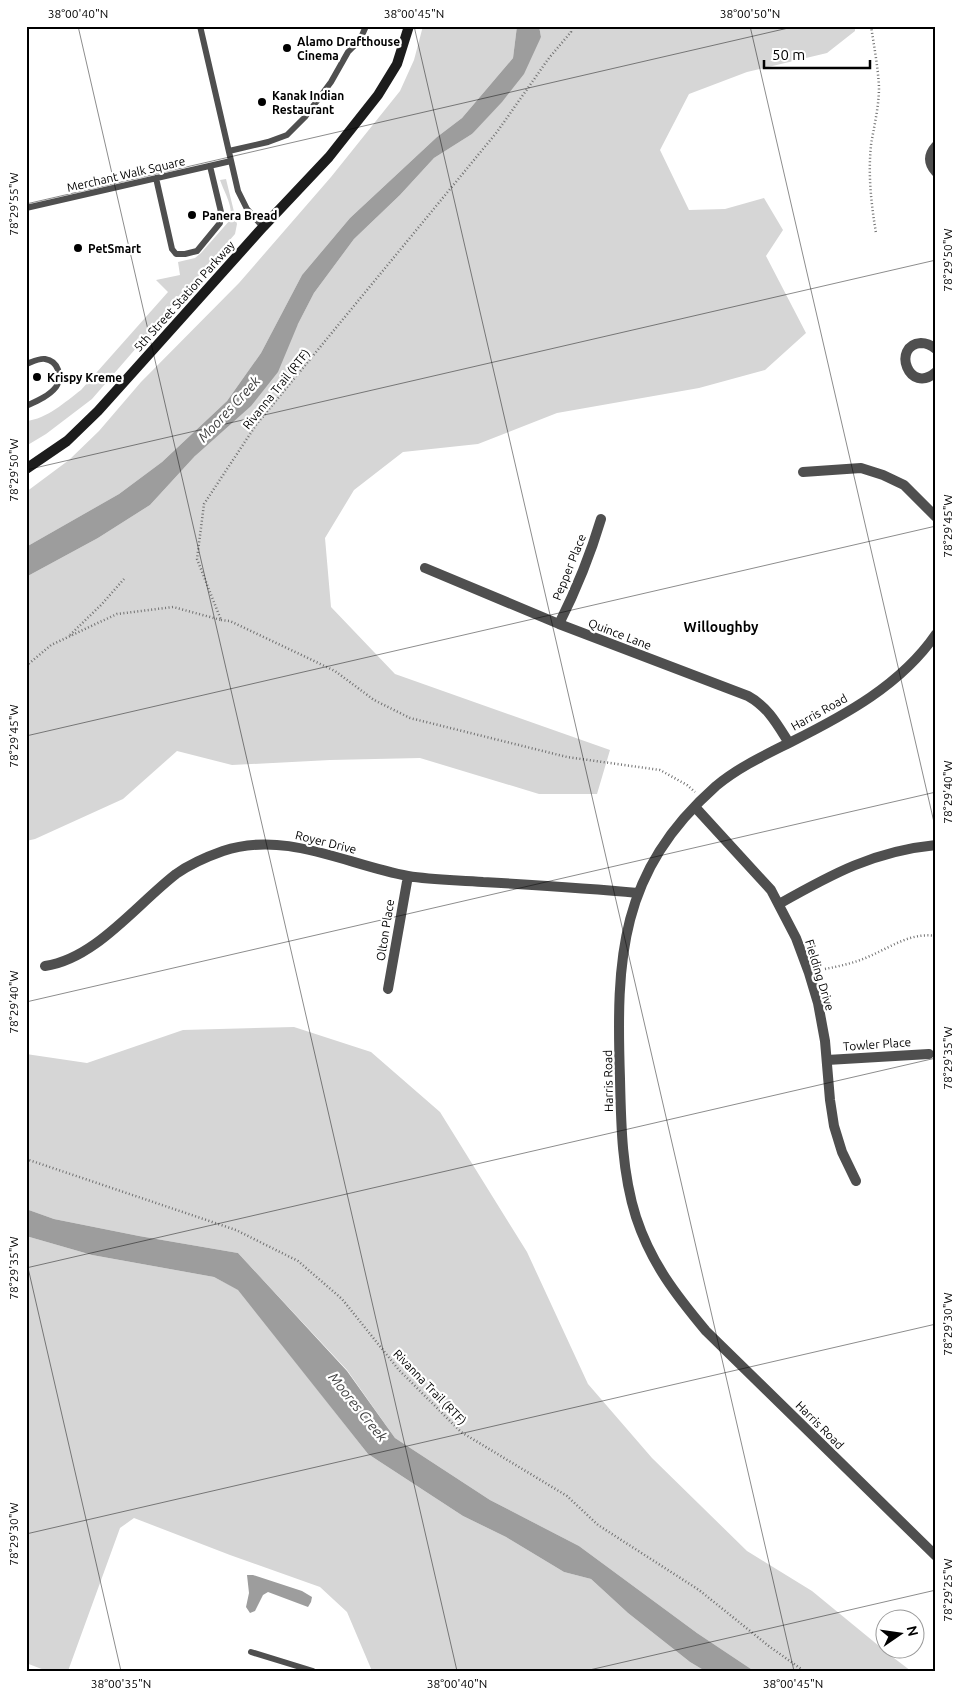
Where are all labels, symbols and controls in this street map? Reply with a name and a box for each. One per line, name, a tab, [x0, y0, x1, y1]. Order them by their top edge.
text: 38°00'40"N	[48, 7, 108, 20]
text: 38°00'45"N	[384, 7, 444, 20]
text: 38°00'50"N	[720, 7, 780, 20]
place label: Alamo Drafthouse Cinema	[297, 35, 400, 62]
scale bar	[764, 38, 871, 70]
marker: Alamo Drafthouse Cinema	[281, 42, 293, 54]
text: 50 m	[772, 46, 805, 63]
place label: Kanak Indian Restaurant	[272, 89, 344, 116]
marker: Kanak Indian Restaurant	[256, 96, 268, 108]
street label: Merchant Walk Square	[66, 154, 186, 194]
text: 78°29'55"W	[7, 172, 20, 236]
marker: Panera Bread	[186, 209, 198, 221]
place label: Panera Bread	[202, 209, 277, 222]
text: 78°29'50"W	[941, 228, 954, 292]
street label: 5th Street Station Parkway	[131, 238, 237, 354]
marker: PetSmart	[72, 242, 84, 254]
place label: PetSmart	[88, 242, 141, 255]
street label: Rivanna Trail (RTF)	[240, 347, 313, 432]
marker: Krispy Kreme	[31, 371, 43, 383]
place label: Krispy Kreme	[47, 371, 122, 384]
water label: Moores Creek	[195, 372, 264, 445]
text: 78°29'50"W	[7, 438, 20, 502]
text: 78°29'45"W	[941, 494, 954, 558]
street label: Pepper Place	[550, 532, 588, 602]
street label: Quince Lane	[587, 616, 653, 652]
district label: Willoughby	[684, 619, 759, 635]
street label: Harris Road	[789, 691, 849, 733]
text: 78°29'45"W	[7, 704, 20, 768]
text: 78°29'40"W	[941, 760, 954, 824]
street label: Royer Drive	[294, 828, 358, 856]
street label: Olton Place	[374, 898, 396, 962]
street label: Fielding Drive	[803, 938, 837, 1012]
text: 78°29'40"W	[7, 970, 20, 1034]
text: 78°29'35"W	[941, 1026, 954, 1090]
street label: Towler Place	[843, 1035, 911, 1053]
street label: Harris Road	[601, 1050, 615, 1112]
text: 78°29'35"W	[7, 1236, 20, 1300]
text: 78°29'30"W	[941, 1292, 954, 1356]
street label: Rivanna Trail (RTF)	[390, 1347, 469, 1428]
water label: Moores Creek	[325, 1369, 391, 1445]
street label: Harris Road	[793, 1398, 847, 1452]
text: 78°29'30"W	[7, 1502, 20, 1566]
text: 78°29'25"W	[941, 1558, 954, 1622]
north arrow	[874, 1610, 924, 1660]
text: N	[904, 1624, 922, 1638]
text: 38°00'35"N	[91, 1677, 151, 1690]
text: 38°00'40"N	[427, 1677, 487, 1690]
text: 38°00'45"N	[763, 1677, 823, 1690]

